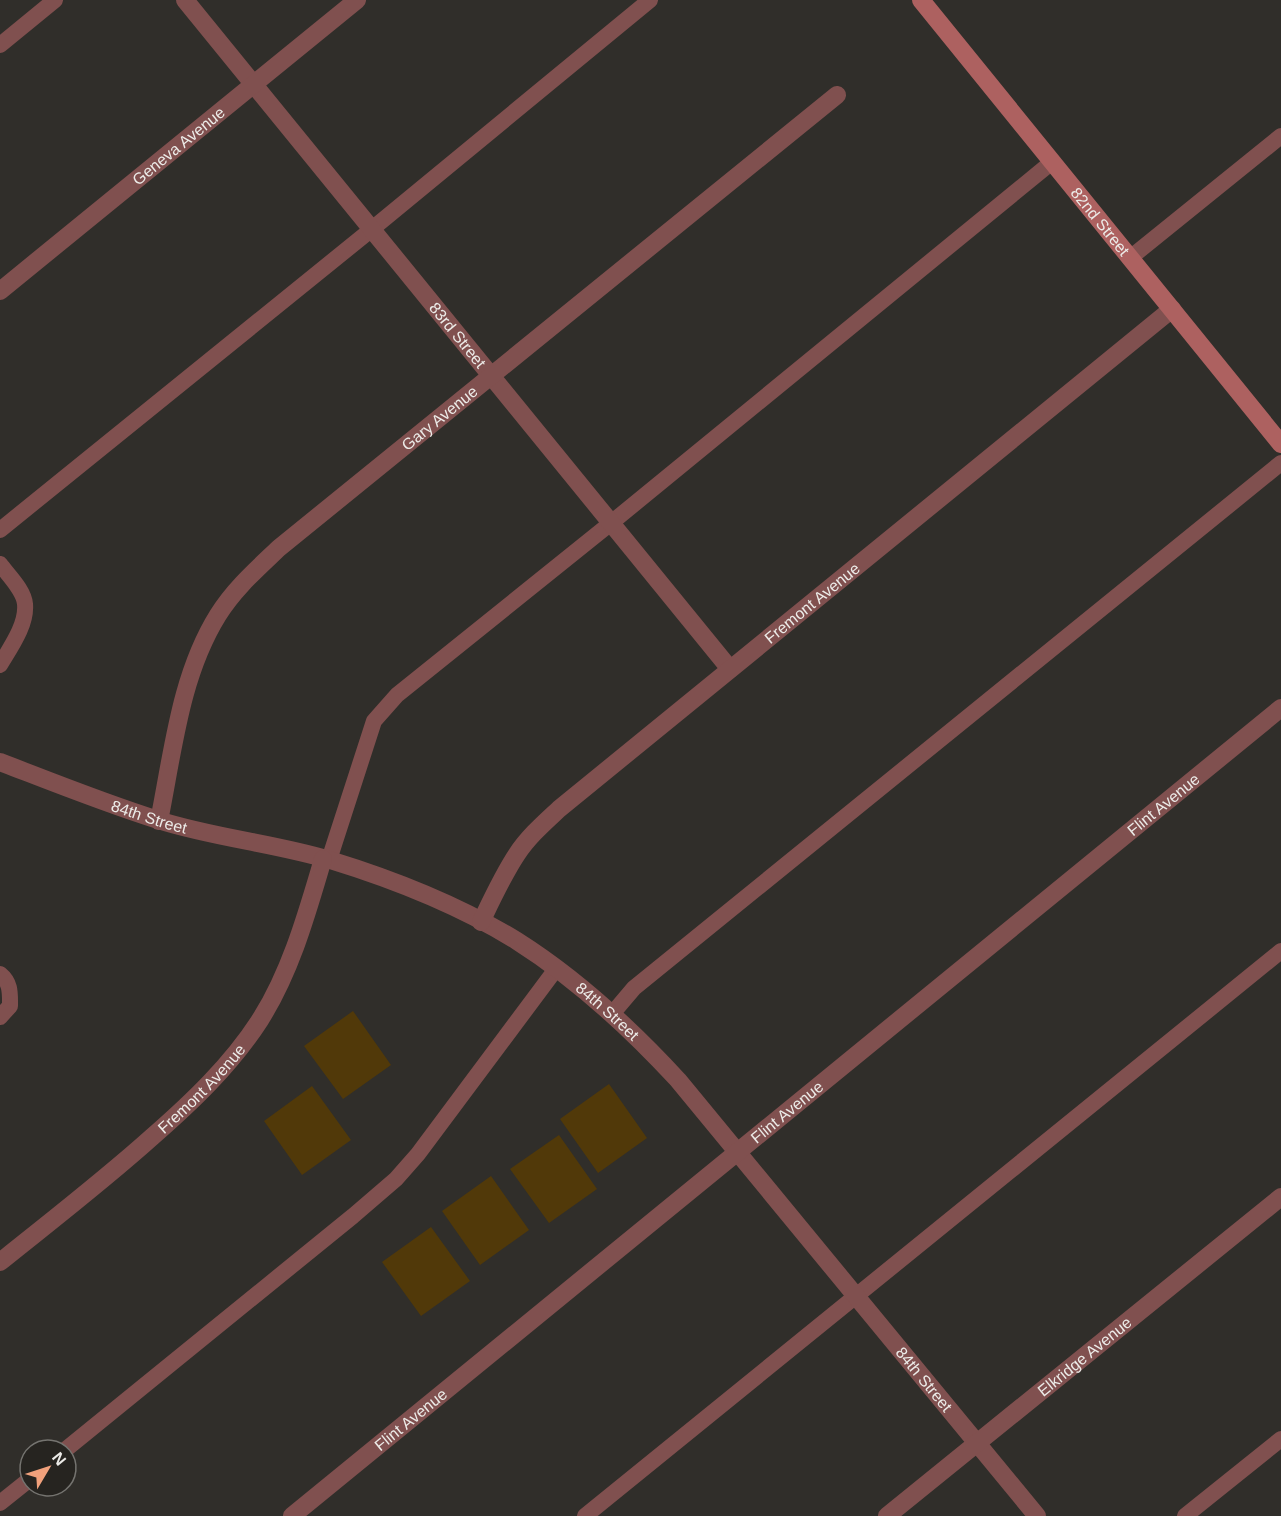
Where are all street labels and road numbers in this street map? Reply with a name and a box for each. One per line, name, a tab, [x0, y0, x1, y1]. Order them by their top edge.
street label: Geneva Avenue	[129, 103, 228, 188]
street label: 82nd Street	[1068, 184, 1134, 259]
street label: 83rd Street	[426, 299, 490, 371]
street label: Gary Avenue	[398, 382, 481, 453]
street label: Fremont Avenue	[761, 559, 863, 646]
street label: Flint Avenue	[1124, 770, 1203, 839]
street label: 84th Street	[109, 797, 189, 837]
street label: 84th Street	[573, 979, 643, 1044]
street label: Fremont Avenue	[154, 1041, 248, 1136]
street label: Flint Avenue	[747, 1077, 826, 1146]
street label: Elkridge Avenue	[1034, 1313, 1135, 1399]
street label: 84th Street	[893, 1343, 956, 1415]
street label: Flint Avenue	[371, 1385, 450, 1454]

